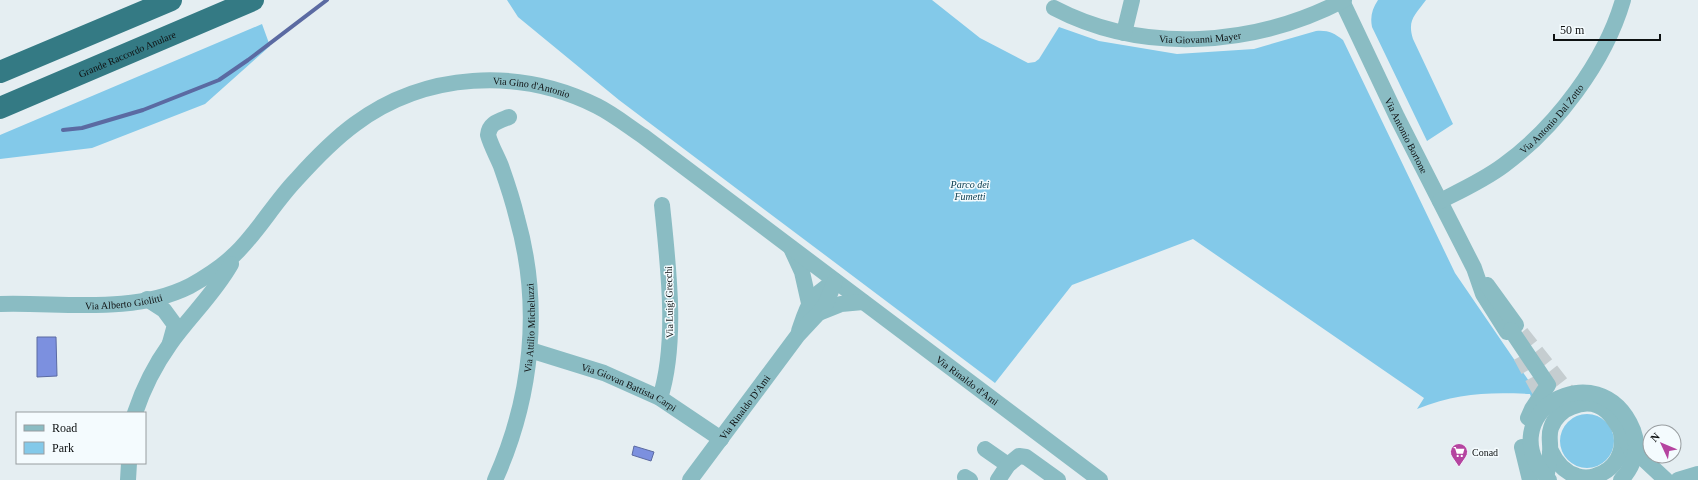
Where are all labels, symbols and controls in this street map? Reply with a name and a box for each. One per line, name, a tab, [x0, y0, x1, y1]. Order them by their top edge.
scale bar	[1554, 16, 1660, 42]
text: 50 m	[1560, 23, 1585, 37]
street label: Grande Raccordo Anulare	[77, 28, 178, 79]
street label: Via Giovanni Mayer	[1159, 29, 1242, 45]
street label: Via Gino d'Antonio	[493, 75, 572, 100]
street label: Via Antonio Dal Zotto	[1517, 82, 1585, 156]
street label: Via Antonio Bortone	[1383, 96, 1430, 175]
park label: Parco dei Fumetti	[950, 179, 990, 202]
street label: Via Luigi Grecchi	[663, 266, 675, 338]
street label: Via Attilio Micheluzzi	[521, 283, 536, 373]
street label: Via Alberto Giolitti	[85, 291, 164, 311]
street label: Via Rinaldo d'Ami	[934, 353, 1001, 407]
street label: Via Giovan Battista Carpi	[580, 361, 679, 413]
street label: Via Rinaldo D'Ami	[717, 373, 772, 441]
legend	[16, 412, 146, 464]
text: Road	[52, 421, 77, 435]
north arrow	[1642, 424, 1682, 464]
text: N	[1648, 430, 1662, 444]
text: Park	[52, 441, 74, 455]
supermarket icon: Conad	[1449, 442, 1469, 467]
place label: Conad	[1472, 447, 1498, 458]

